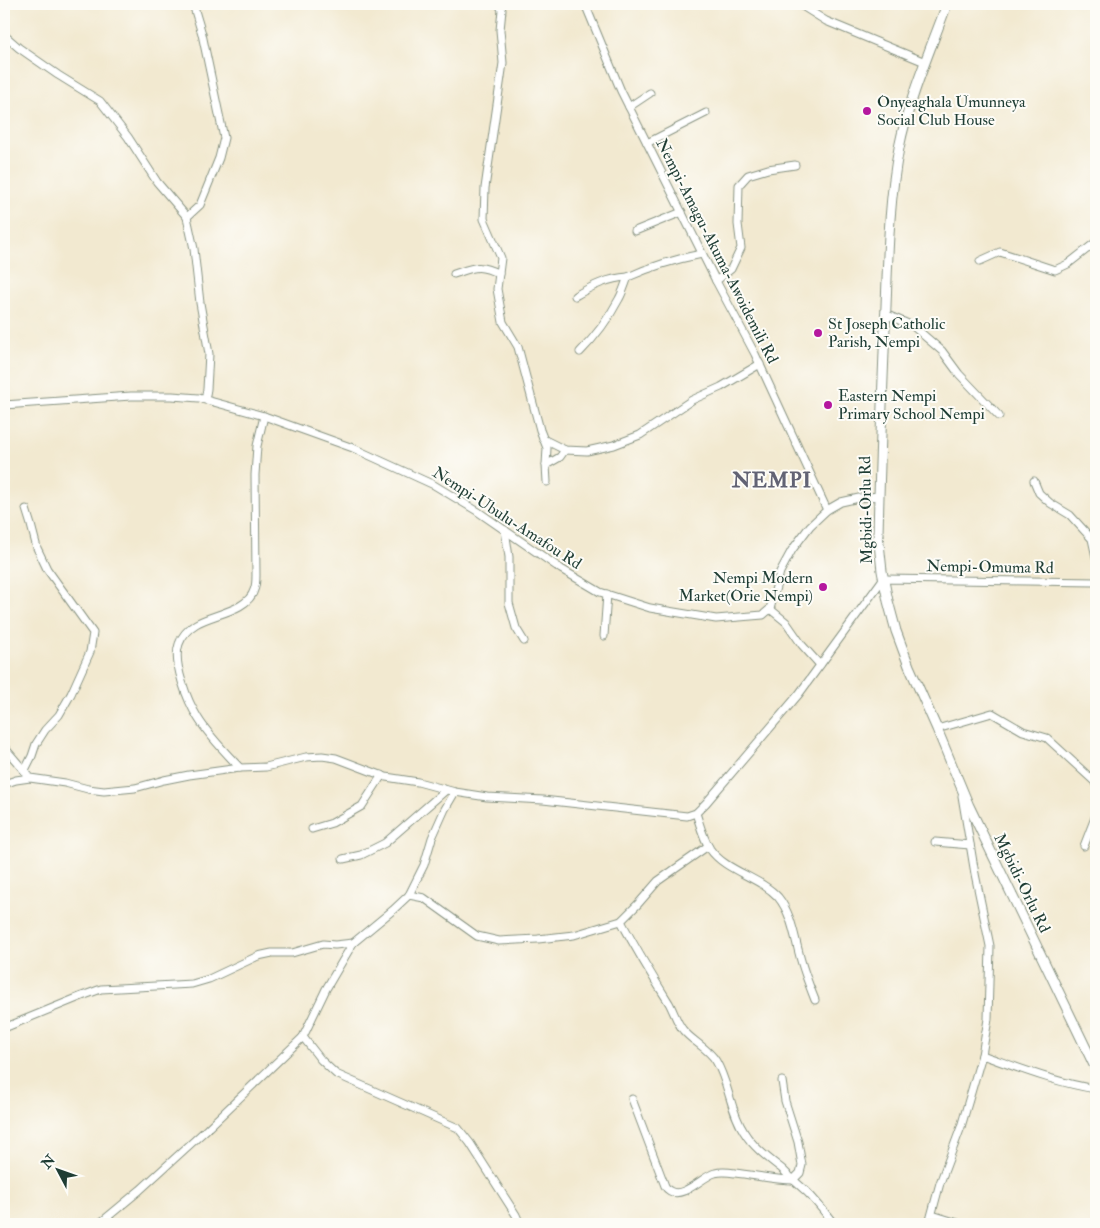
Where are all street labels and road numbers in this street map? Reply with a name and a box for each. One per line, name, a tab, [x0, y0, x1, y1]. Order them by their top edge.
street label: Nempi-Amagu-Akuma-Awoidemili Rd	[651, 135, 783, 367]
street label: Mgbidi-Orlu Rd	[855, 456, 877, 564]
street label: Nempi-Ubulu-Amafou Rd	[428, 462, 585, 575]
street label: Nempi-Omuma Rd	[926, 556, 1054, 579]
street label: Mgbidi-Orlu Rd	[989, 830, 1055, 936]

